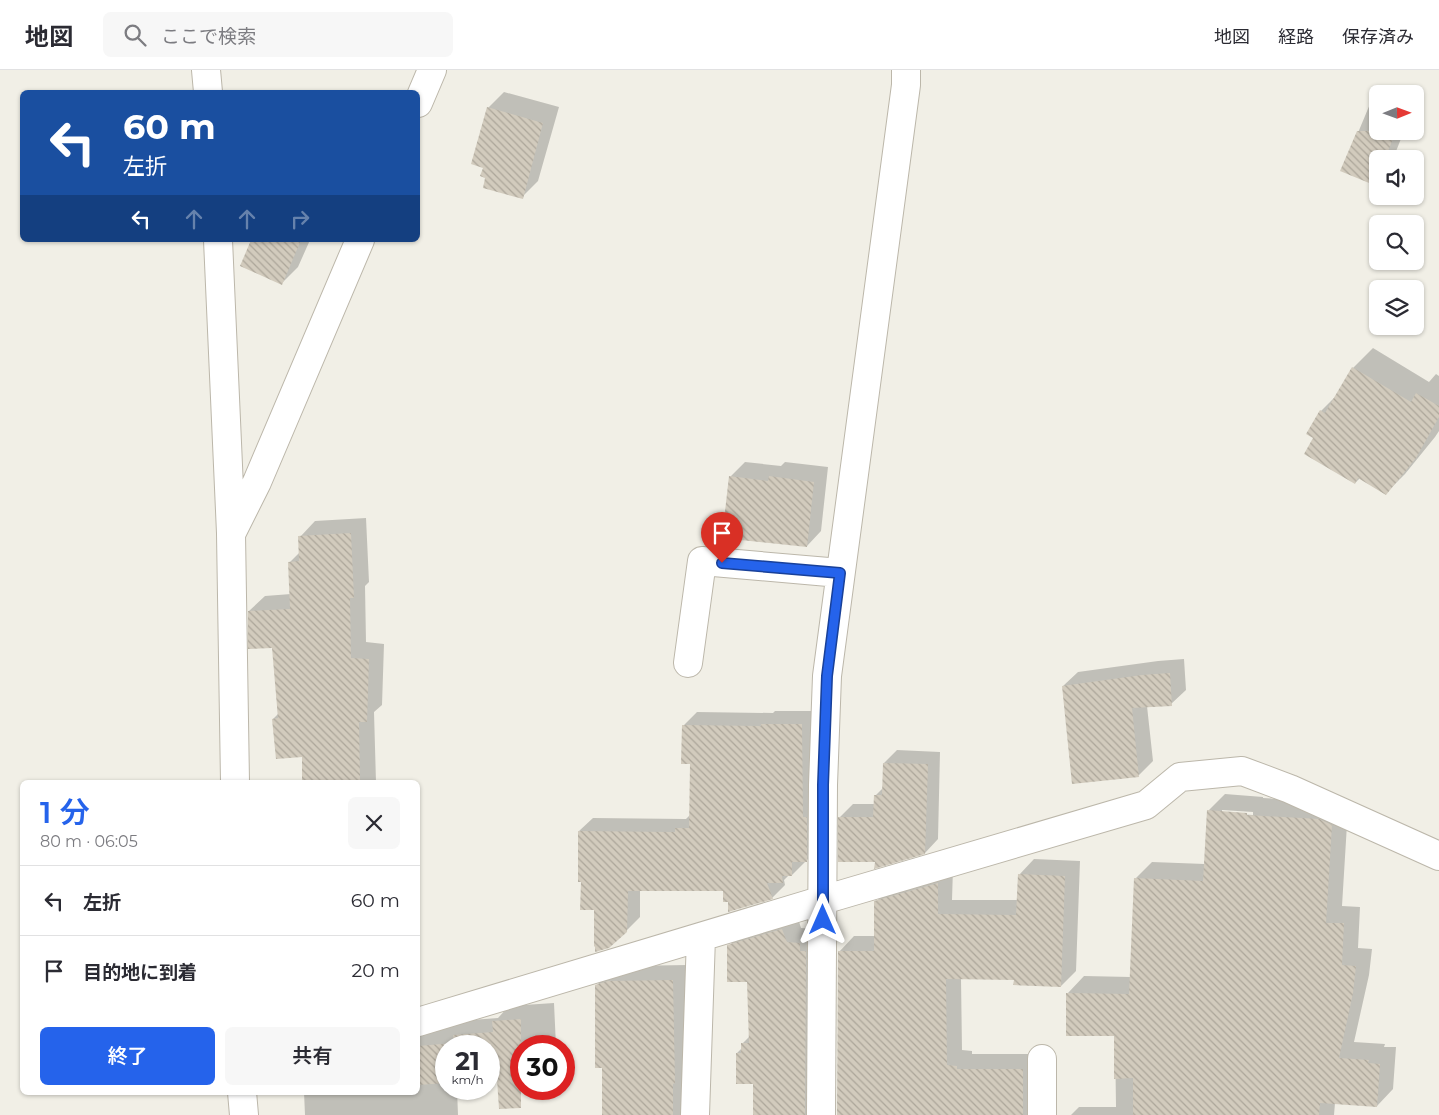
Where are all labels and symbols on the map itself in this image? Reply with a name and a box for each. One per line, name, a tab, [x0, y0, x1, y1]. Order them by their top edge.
north arrow	[1369, 85, 1424, 140]
pin	[701, 512, 743, 563]
position arrow	[796, 893, 848, 945]
speed limit sign: 30	[510, 1035, 575, 1100]

